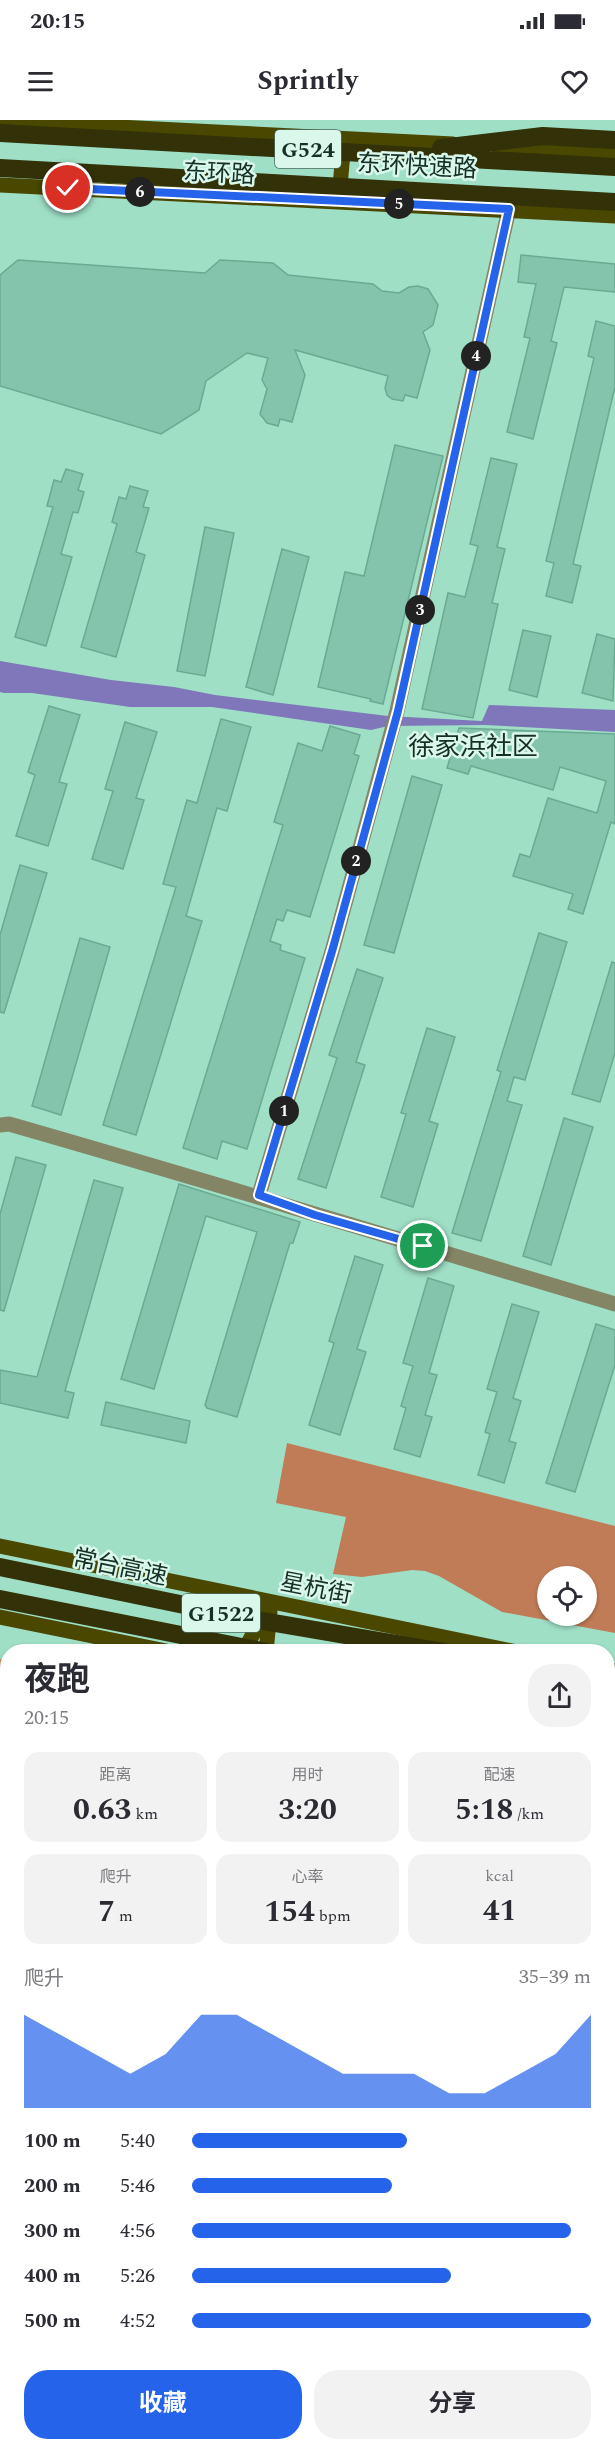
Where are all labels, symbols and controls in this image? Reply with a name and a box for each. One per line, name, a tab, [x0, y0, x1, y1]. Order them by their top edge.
text: 20:15	[30, 5, 85, 38]
text: Sprintly	[257, 60, 358, 102]
icon: menu	[24, 65, 57, 98]
icon: heart	[558, 65, 591, 98]
road number: G524	[275, 130, 341, 168]
street label: 东环快速路	[356, 146, 478, 188]
street label: 东环路	[182, 154, 256, 194]
pin	[42, 162, 93, 213]
icon: check	[51, 171, 84, 204]
pin: 6	[125, 177, 155, 207]
text: 6	[136, 180, 144, 204]
pin: 5	[384, 189, 414, 219]
text: 5	[395, 192, 403, 216]
pin: 4	[461, 341, 491, 371]
text: 4	[472, 344, 480, 368]
pin: 3	[405, 595, 435, 625]
text: 3	[416, 598, 424, 622]
district label: 徐家浜社区	[408, 727, 538, 767]
pin: 2	[341, 846, 371, 876]
text: 2	[352, 849, 360, 873]
pin: 1	[269, 1096, 299, 1126]
text: 1	[280, 1099, 288, 1123]
pin	[397, 1220, 448, 1271]
icon: arrive	[406, 1229, 439, 1262]
street label: 常台高速	[69, 1540, 170, 1596]
street label: 星杭街	[277, 1564, 355, 1614]
map controls	[537, 1566, 597, 1626]
button: locate	[537, 1566, 597, 1626]
road number: G1522	[182, 1594, 260, 1632]
text: 夜跑	[24, 1655, 90, 1705]
button: share	[528, 1664, 591, 1727]
text: 20:15	[24, 1703, 69, 1733]
text: 距离	[99, 1763, 132, 1787]
text: 用时	[291, 1763, 324, 1787]
text: 配速	[483, 1763, 516, 1787]
text: 0.63	[73, 1787, 131, 1833]
text: 3:20	[278, 1787, 337, 1833]
text: 5:18	[455, 1787, 513, 1833]
text: km	[131, 1802, 158, 1826]
text: /km	[513, 1802, 544, 1826]
text: kcal	[485, 1864, 514, 1888]
text: 爬升	[99, 1865, 132, 1889]
text: 心率	[291, 1865, 324, 1889]
text: 41	[483, 1888, 516, 1934]
text: 7	[98, 1889, 115, 1935]
text: 154	[264, 1889, 315, 1935]
text: m	[115, 1904, 133, 1928]
text: bpm	[315, 1904, 351, 1928]
text: 35–39 m	[519, 1962, 591, 1992]
text: 爬升	[24, 1964, 64, 1994]
text: 100 m	[24, 2126, 81, 2156]
text: 5:40	[120, 2126, 155, 2156]
text: 200 m	[24, 2171, 81, 2201]
text: 5:46	[120, 2171, 155, 2201]
text: 300 m	[24, 2216, 81, 2246]
text: 4:56	[120, 2216, 155, 2246]
text: 400 m	[24, 2261, 81, 2291]
text: 5:26	[120, 2261, 155, 2291]
text: 500 m	[24, 2306, 81, 2336]
text: 4:52	[120, 2306, 155, 2336]
button: 收藏	[24, 2370, 302, 2439]
button: 分享	[314, 2370, 591, 2439]

